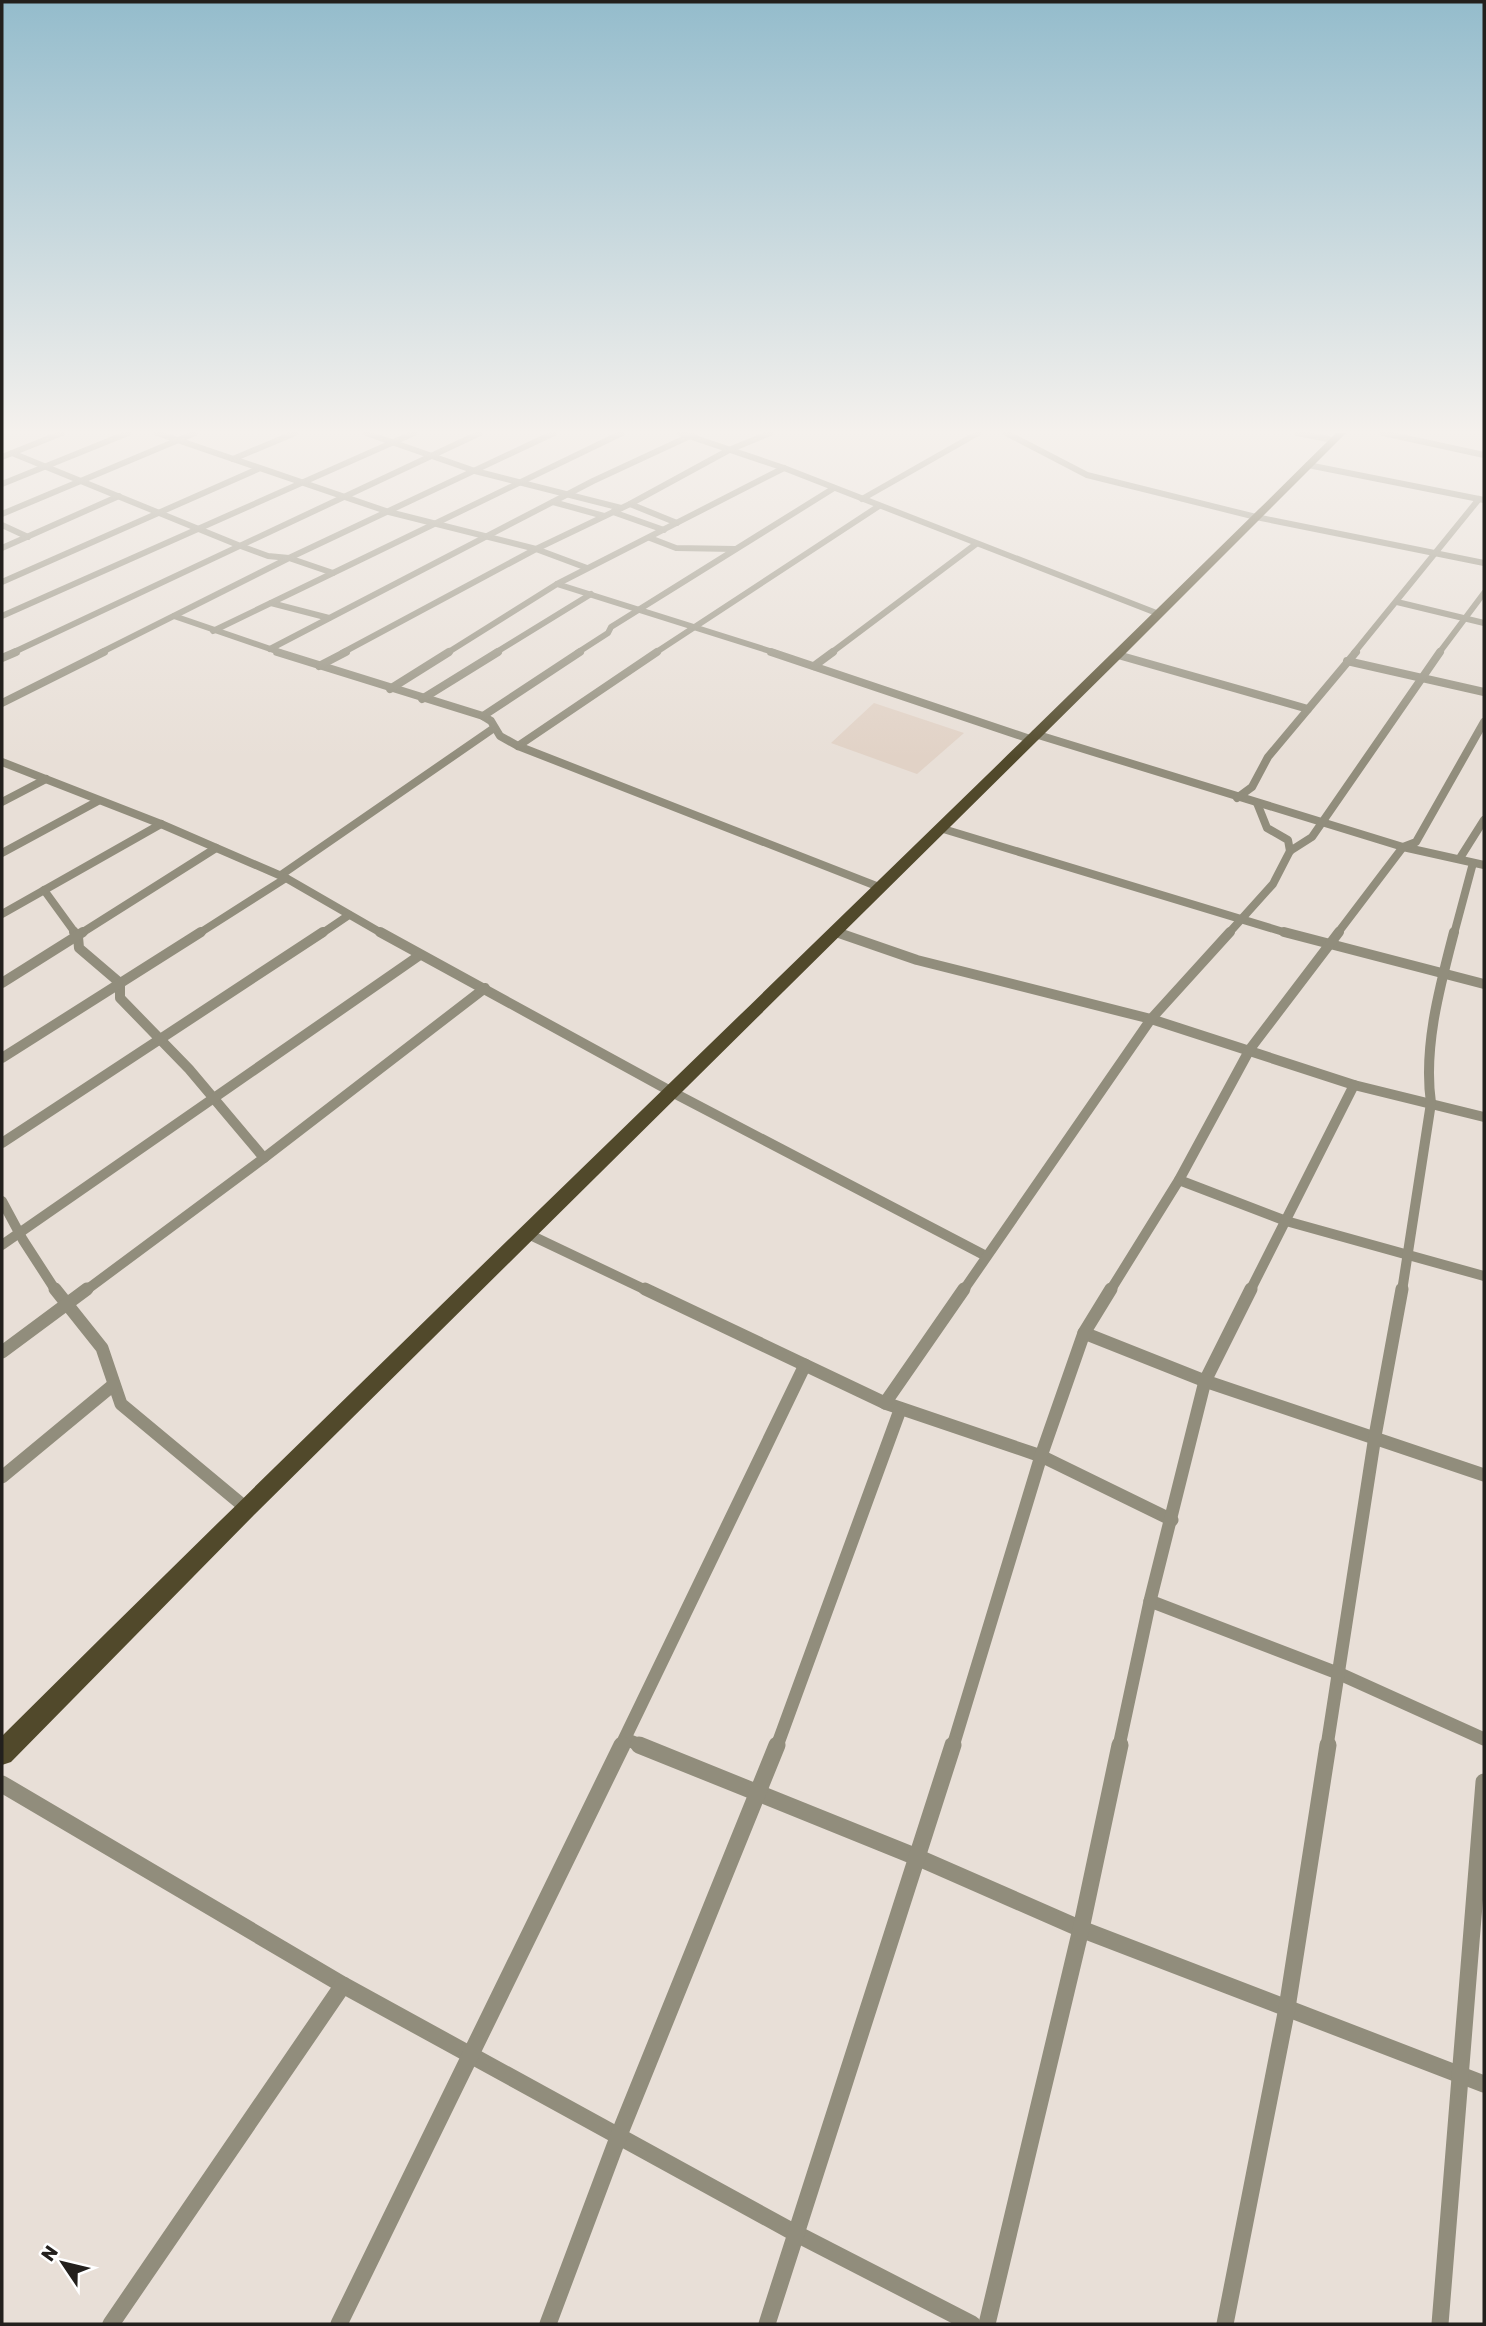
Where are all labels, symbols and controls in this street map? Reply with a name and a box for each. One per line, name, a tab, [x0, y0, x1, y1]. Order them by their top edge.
north arrow	[28, 2228, 98, 2298]
text: N	[36, 2241, 63, 2266]

